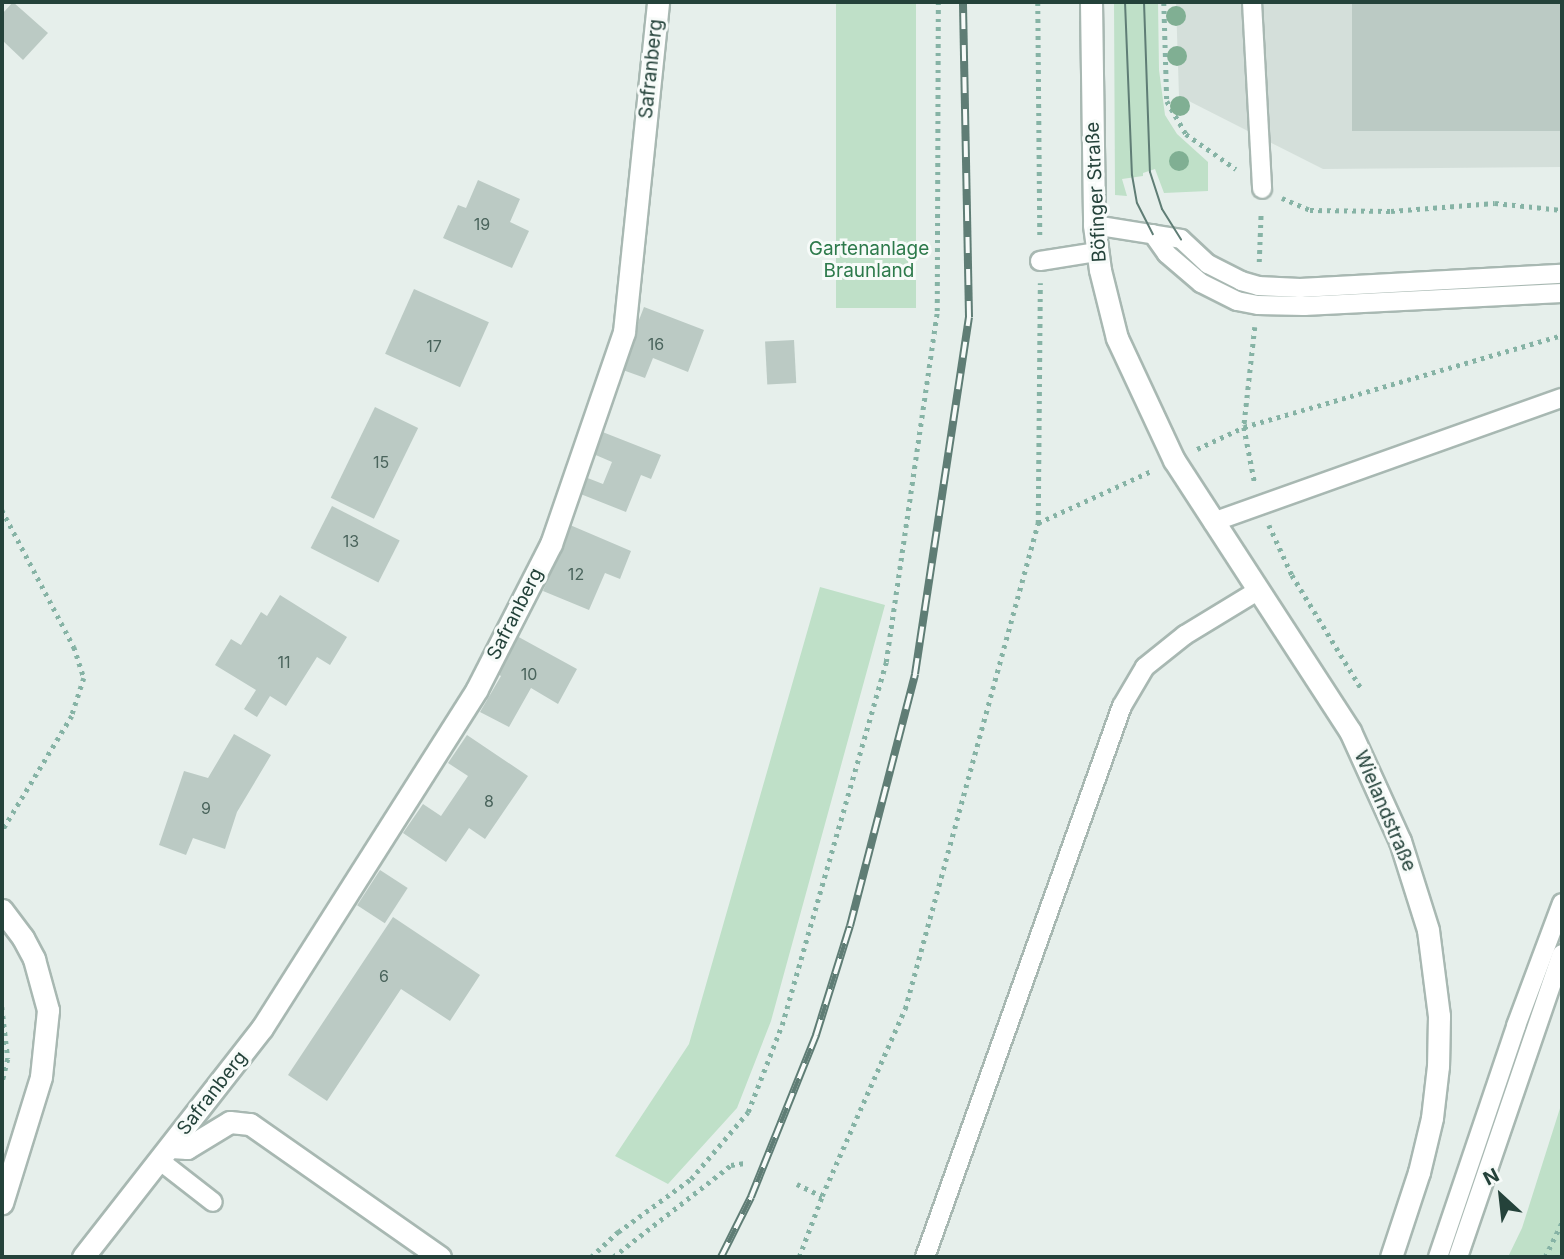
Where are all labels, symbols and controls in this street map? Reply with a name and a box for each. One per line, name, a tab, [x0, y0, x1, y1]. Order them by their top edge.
street label: Safranberg	[634, 18, 668, 120]
street label: Böfinger Straße	[1081, 121, 1111, 263]
house number: 19	[474, 214, 490, 234]
park label: Gartenanlage Braunland	[809, 238, 929, 282]
house number: 16	[648, 334, 664, 354]
house number: 17	[426, 336, 442, 356]
house number: 15	[373, 452, 389, 472]
house number: 13	[343, 531, 359, 551]
street label: Safranberg	[482, 564, 548, 664]
house number: 12	[568, 564, 584, 584]
house number: 11	[277, 652, 291, 672]
house number: 10	[521, 664, 537, 684]
street label: Wielandstraße	[1349, 747, 1421, 875]
house number: 8	[484, 791, 494, 811]
house number: 9	[201, 798, 211, 818]
house number: 6	[379, 966, 389, 986]
street label: Safranberg	[172, 1047, 252, 1139]
north arrow	[1466, 1161, 1536, 1231]
text: N	[1480, 1163, 1503, 1190]

